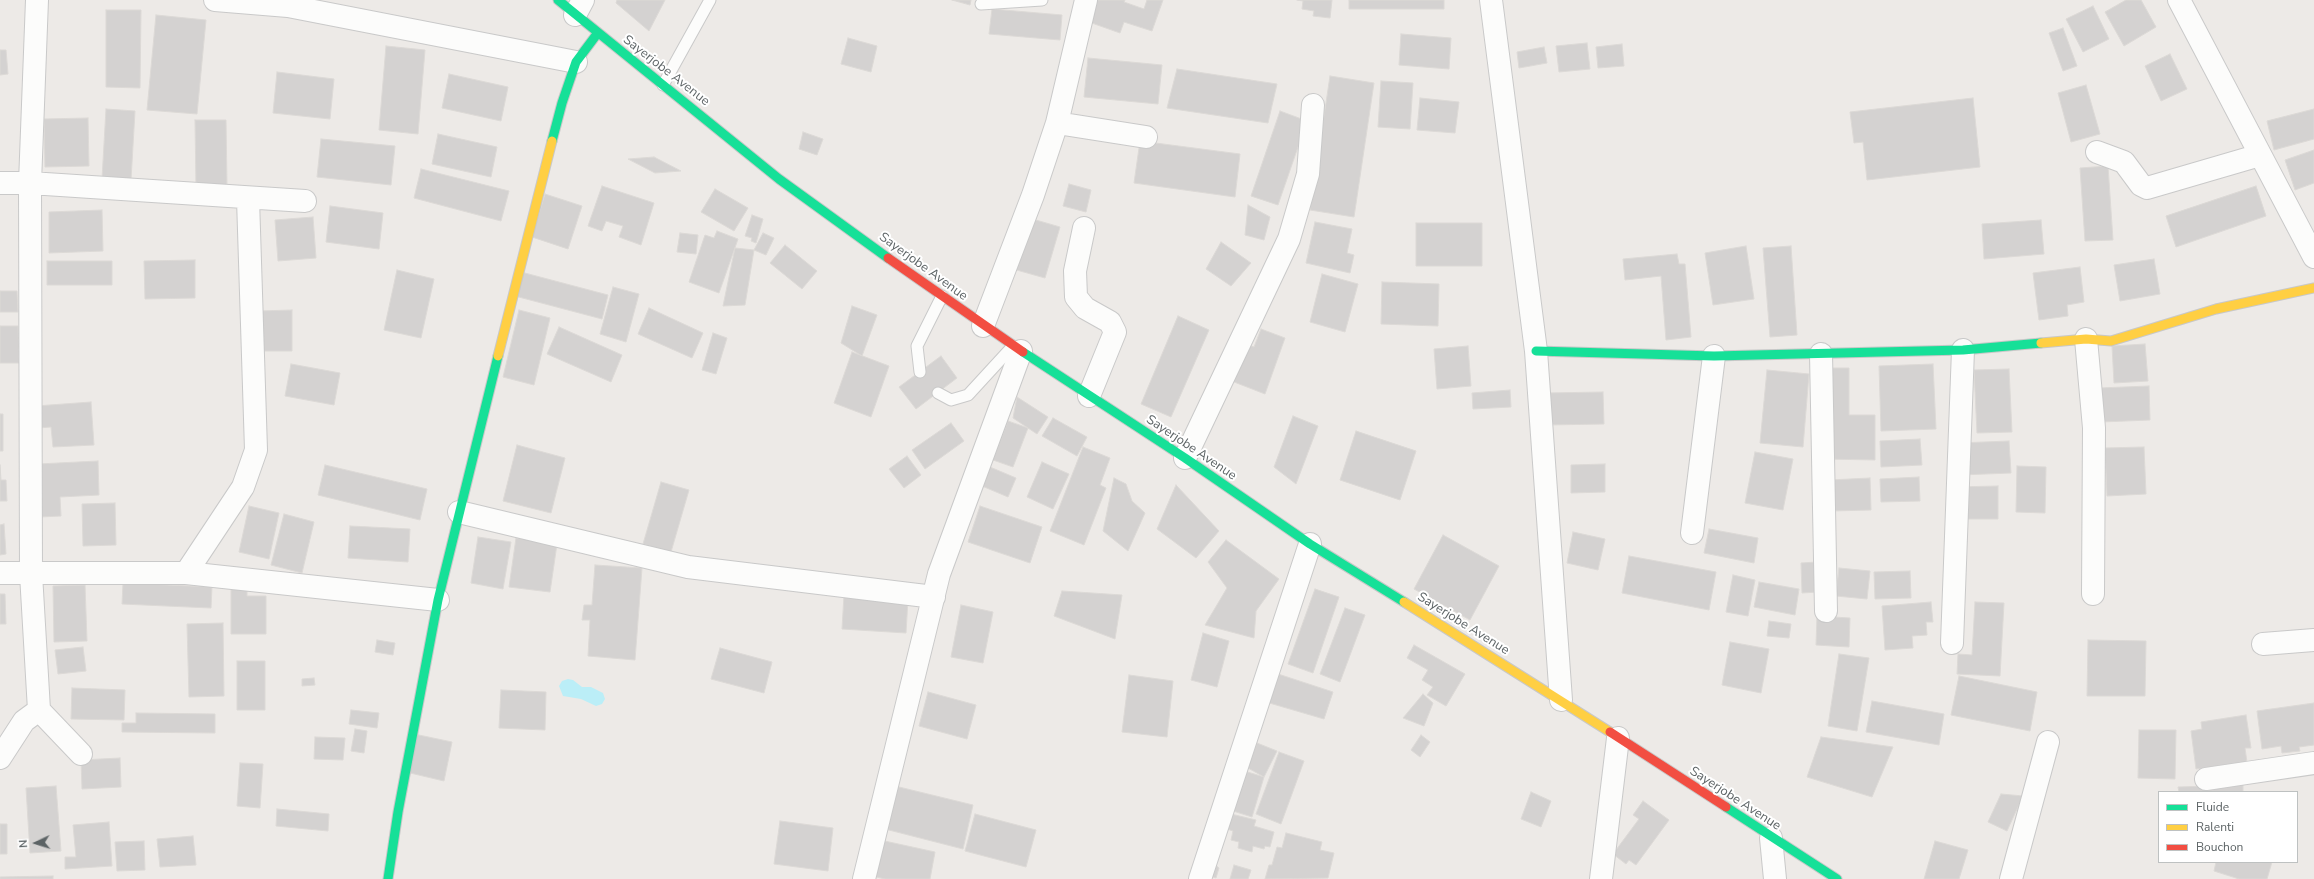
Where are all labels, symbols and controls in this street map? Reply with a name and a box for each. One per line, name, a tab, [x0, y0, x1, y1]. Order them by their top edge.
street label: Sayerjobe Avenue	[620, 32, 712, 110]
street label: Sayerjobe Avenue	[876, 230, 970, 304]
street label: Sayerjobe Avenue	[1143, 412, 1239, 484]
street label: Sayerjobe Avenue	[1414, 589, 1512, 659]
street label: Sayerjobe Avenue	[1687, 764, 1783, 834]
legend	[2158, 791, 2298, 863]
text: Fluide	[2196, 799, 2229, 815]
text: Ralenti	[2196, 819, 2234, 835]
north arrow	[16, 823, 56, 863]
text: N	[16, 839, 31, 849]
text: Bouchon	[2196, 839, 2243, 855]

